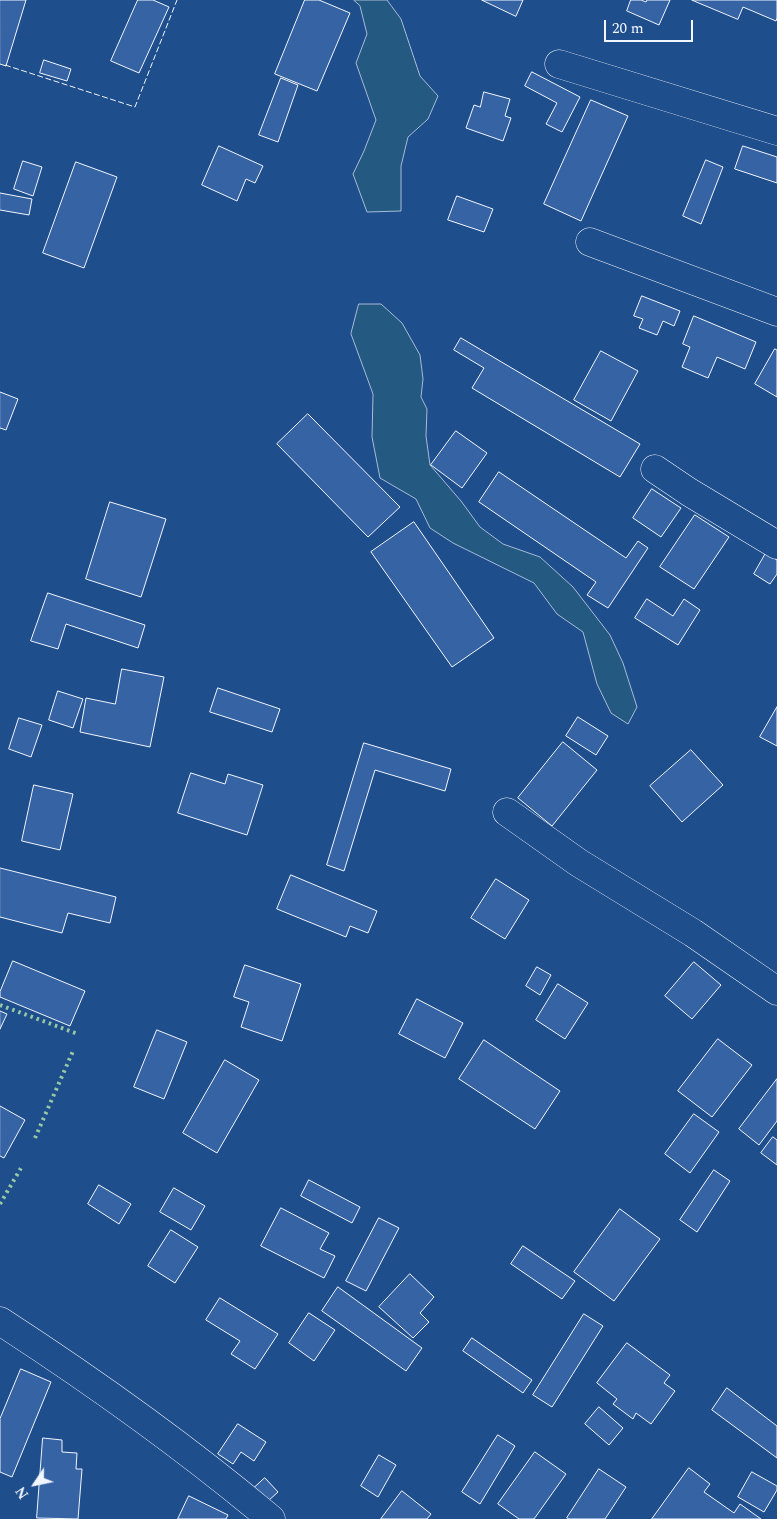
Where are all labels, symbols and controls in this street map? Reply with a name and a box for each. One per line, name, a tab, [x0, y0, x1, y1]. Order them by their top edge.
scale bar	[607, 10, 696, 42]
text: 20 m	[612, 17, 644, 40]
north arrow	[10, 1459, 60, 1509]
text: N	[10, 1482, 34, 1503]

